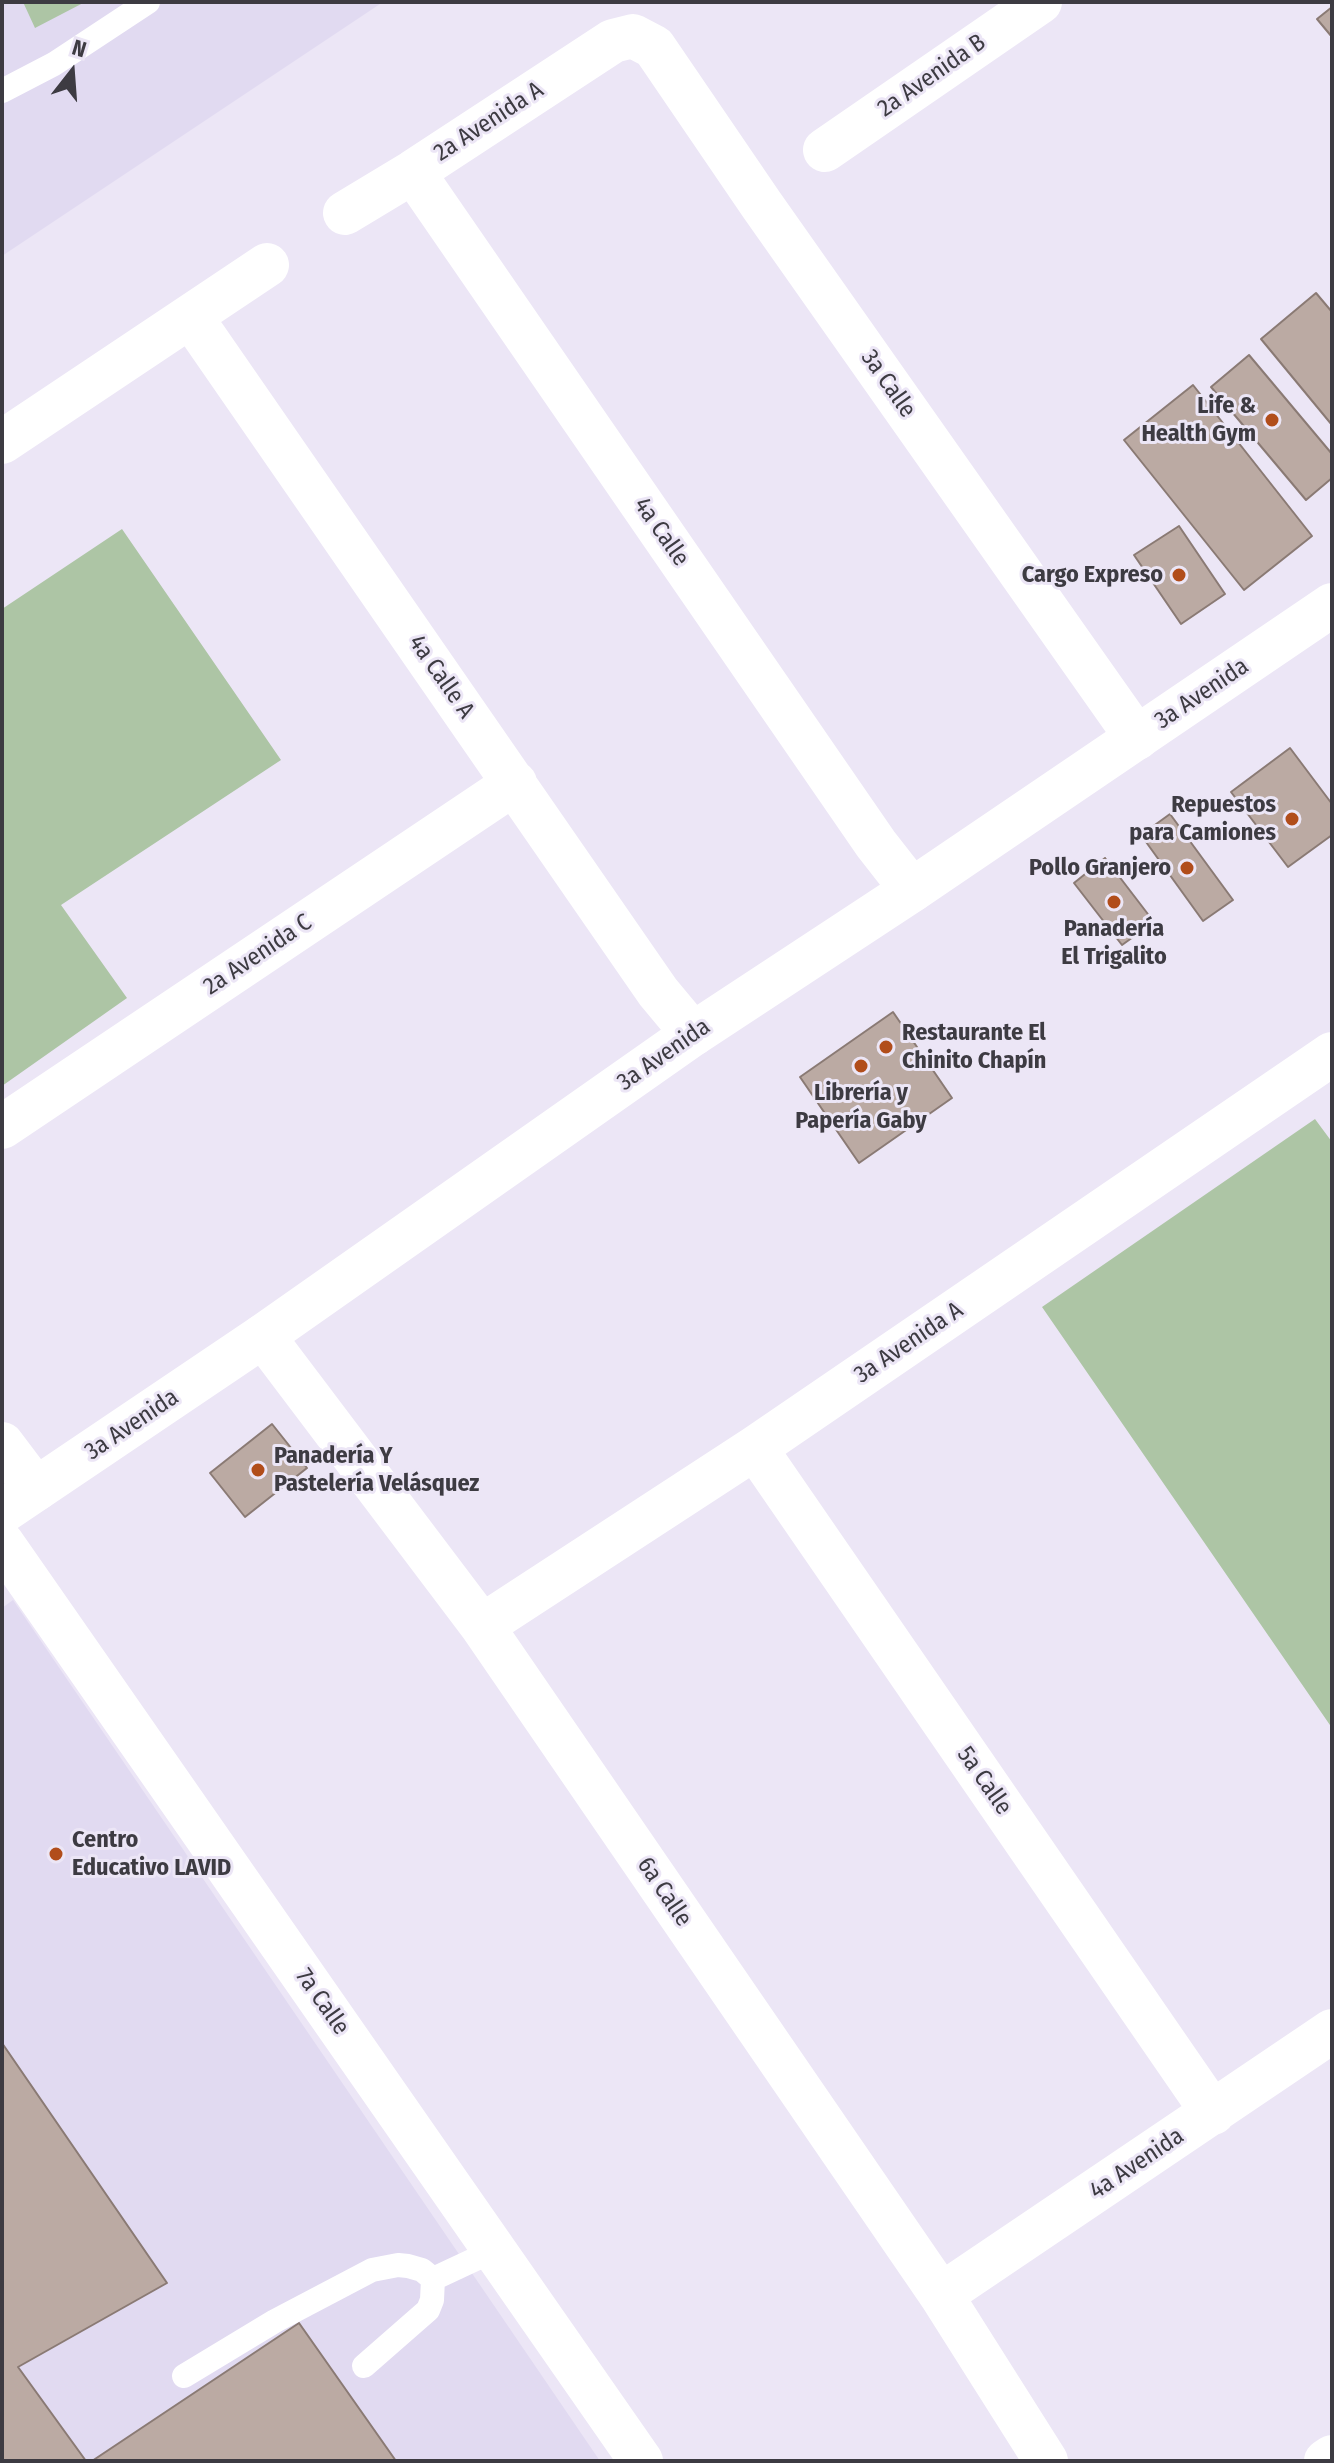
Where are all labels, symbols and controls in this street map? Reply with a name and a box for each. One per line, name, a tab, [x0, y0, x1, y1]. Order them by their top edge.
street label: 2a Avenida B	[873, 28, 991, 124]
north arrow	[32, 32, 112, 112]
text: N	[69, 34, 89, 63]
street label: 2a Avenida A	[429, 76, 549, 168]
street label: 3a Calle	[854, 345, 922, 423]
place label: Life & Health Gym	[1141, 392, 1256, 448]
marker: Life & Health Gym	[1263, 411, 1281, 429]
street label: 4a Calle	[627, 492, 695, 572]
place label: Cargo Expreso	[1022, 561, 1163, 589]
marker: Cargo Expreso	[1170, 566, 1188, 584]
street label: 4a Calle A	[402, 630, 480, 724]
street label: 3a Avenida	[1150, 652, 1254, 736]
place label: Repuestos para Camiones	[1129, 791, 1276, 847]
marker: Repuestos para Camiones	[1283, 810, 1301, 828]
place label: Pollo Granjero	[1029, 854, 1171, 882]
marker: Pollo Granjero	[1178, 859, 1196, 877]
marker: Panadería El Trigalito	[1105, 893, 1123, 911]
street label: 2a Avenida C	[199, 908, 317, 1002]
place label: Panadería El Trigalito	[1061, 915, 1167, 971]
street label: 3a Avenida	[612, 1013, 716, 1097]
place label: Restaurante El Chinito Chapín	[902, 1019, 1046, 1075]
marker: Restaurante El Chinito Chapín	[877, 1038, 895, 1056]
marker: Librería y Papería Gaby	[852, 1057, 870, 1075]
place label: Librería y Papería Gaby	[795, 1079, 927, 1135]
street label: 3a Avenida A	[849, 1296, 969, 1390]
street label: 3a Avenida	[80, 1383, 184, 1467]
place label: Panadería Y Pastelería Velásquez	[274, 1442, 479, 1498]
marker: Panadería Y Pastelería Velásquez	[249, 1461, 267, 1479]
street label: 5a Calle	[950, 1741, 1018, 1821]
place label: Centro Educativo LAVID	[72, 1826, 231, 1882]
marker: Centro Educativo LAVID	[47, 1845, 65, 1863]
street label: 6a Calle	[630, 1852, 698, 1932]
street label: 7a Calle	[289, 1963, 355, 2041]
street label: 4a Avenida	[1084, 2122, 1190, 2206]

